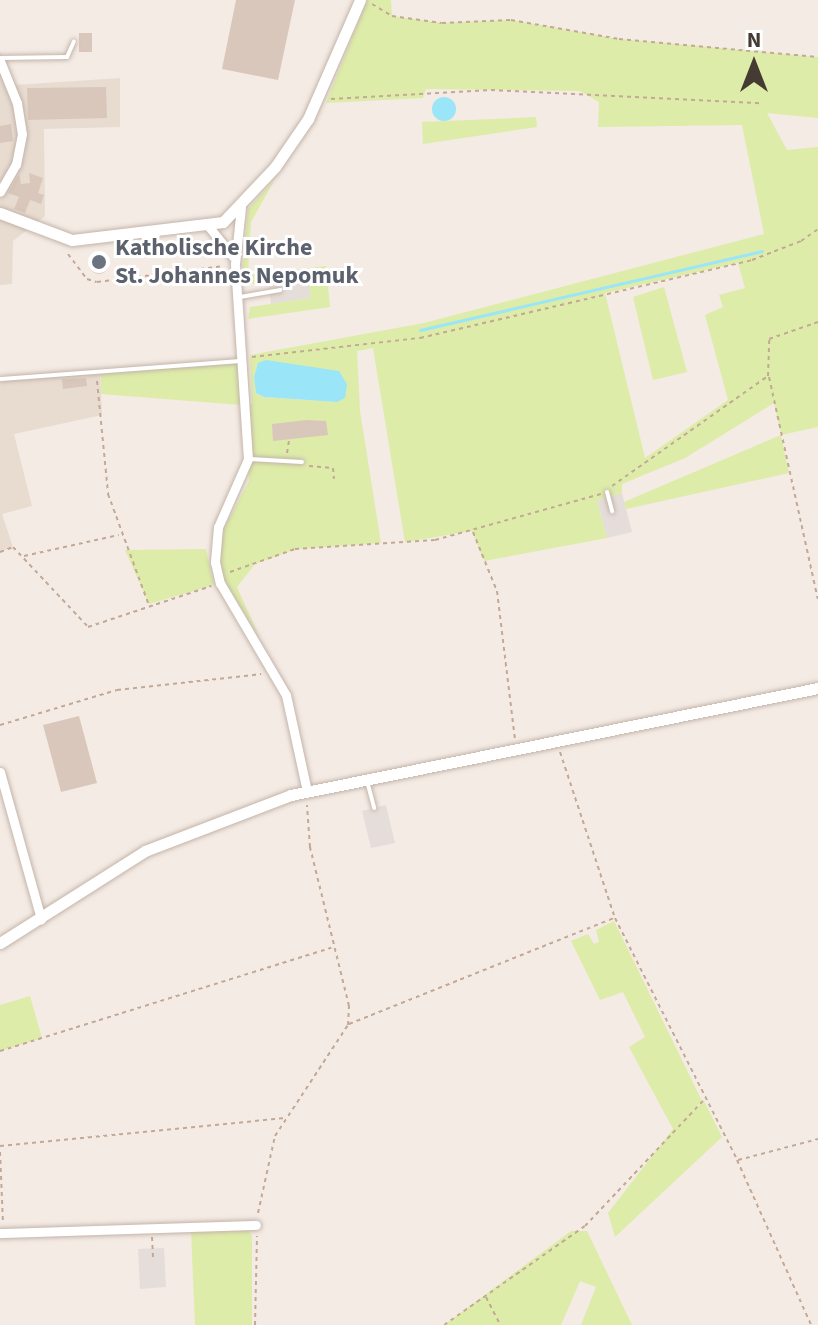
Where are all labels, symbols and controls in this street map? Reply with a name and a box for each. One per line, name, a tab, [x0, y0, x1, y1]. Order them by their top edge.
north arrow	[714, 24, 794, 104]
text: N	[747, 24, 761, 56]
place label: Katholische Kirche St. Johannes Nepomuk	[115, 234, 359, 290]
marker: Katholische Kirche St. Johannes Nepomuk	[90, 253, 108, 271]

